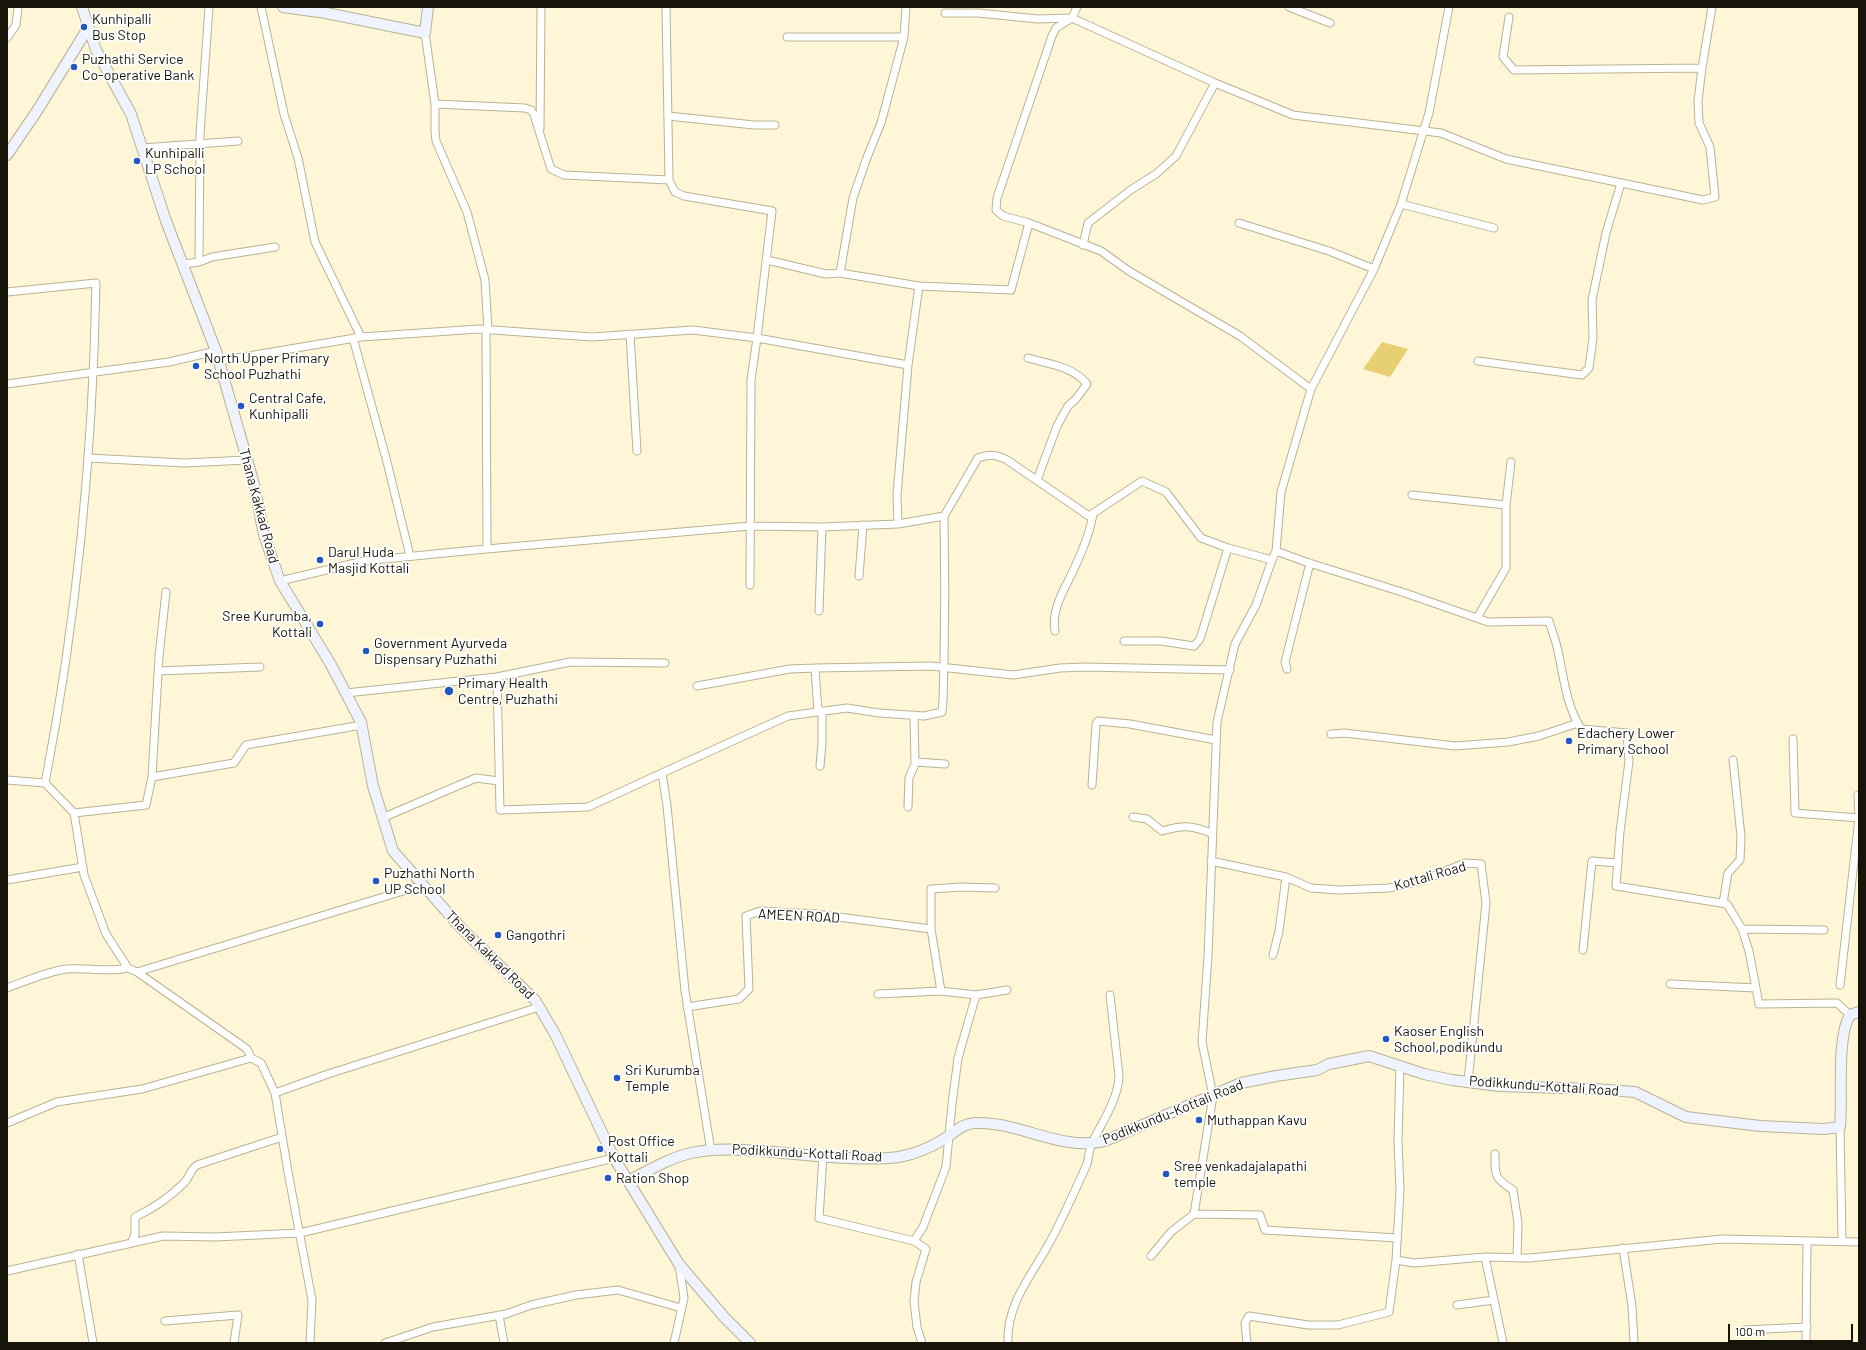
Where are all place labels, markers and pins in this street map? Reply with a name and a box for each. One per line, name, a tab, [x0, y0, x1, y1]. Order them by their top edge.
place label: Kunhipalli Bus Stop	[92, 11, 152, 44]
marker: Kunhipalli Bus Stop	[79, 22, 89, 32]
place label: Puzhathi Service Co-operative Bank	[82, 51, 194, 84]
marker: Puzhathi Service Co-operative Bank	[69, 62, 79, 72]
place label: Kunhipalli LP School	[145, 145, 205, 178]
marker: Kunhipalli LP School	[132, 156, 142, 166]
place label: North Upper Primary School Puzhathi	[204, 350, 329, 382]
marker: North Upper Primary School Puzhathi	[191, 361, 201, 371]
place label: Central Cafe, Kunhipalli	[249, 390, 327, 422]
marker: Central Cafe, Kunhipalli	[236, 401, 246, 411]
place label: Darul Huda Masjid Kottali	[328, 544, 409, 576]
marker: Darul Huda Masjid Kottali	[315, 555, 325, 565]
place label: Sree Kurumba, Kottali	[222, 608, 312, 640]
marker: Sree Kurumba, Kottali	[315, 619, 325, 629]
place label: Government Ayurveda Dispensary Puzhathi	[374, 635, 507, 668]
marker: Government Ayurveda Dispensary Puzhathi	[361, 646, 371, 656]
place label: Primary Health Centre, Puzhathi	[458, 675, 558, 708]
marker: Primary Health Centre, Puzhathi	[443, 685, 455, 697]
place label: Edachery Lower Primary School	[1577, 725, 1675, 758]
marker: Edachery Lower Primary School	[1564, 736, 1574, 746]
place label: Puzhathi North UP School	[384, 865, 475, 898]
marker: Puzhathi North UP School	[371, 876, 381, 886]
place label: Gangothri	[506, 927, 566, 943]
marker: Gangothri	[493, 930, 503, 940]
place label: Kaoser English School,podikundu	[1394, 1023, 1503, 1056]
marker: Kaoser English School,podikundu	[1381, 1034, 1391, 1044]
place label: Sri Kurumba Temple	[625, 1062, 700, 1094]
marker: Sri Kurumba Temple	[612, 1073, 622, 1083]
place label: Muthappan Kavu	[1207, 1112, 1307, 1128]
marker: Muthappan Kavu	[1194, 1115, 1204, 1125]
place label: Post Office Kottali	[608, 1133, 675, 1166]
marker: Post Office Kottali	[595, 1144, 605, 1154]
place label: Sree venkadajalapathi temple	[1174, 1158, 1307, 1190]
marker: Sree venkadajalapathi temple	[1161, 1169, 1171, 1179]
place label: Ration Shop	[616, 1170, 689, 1186]
marker: Ration Shop	[603, 1173, 613, 1183]

